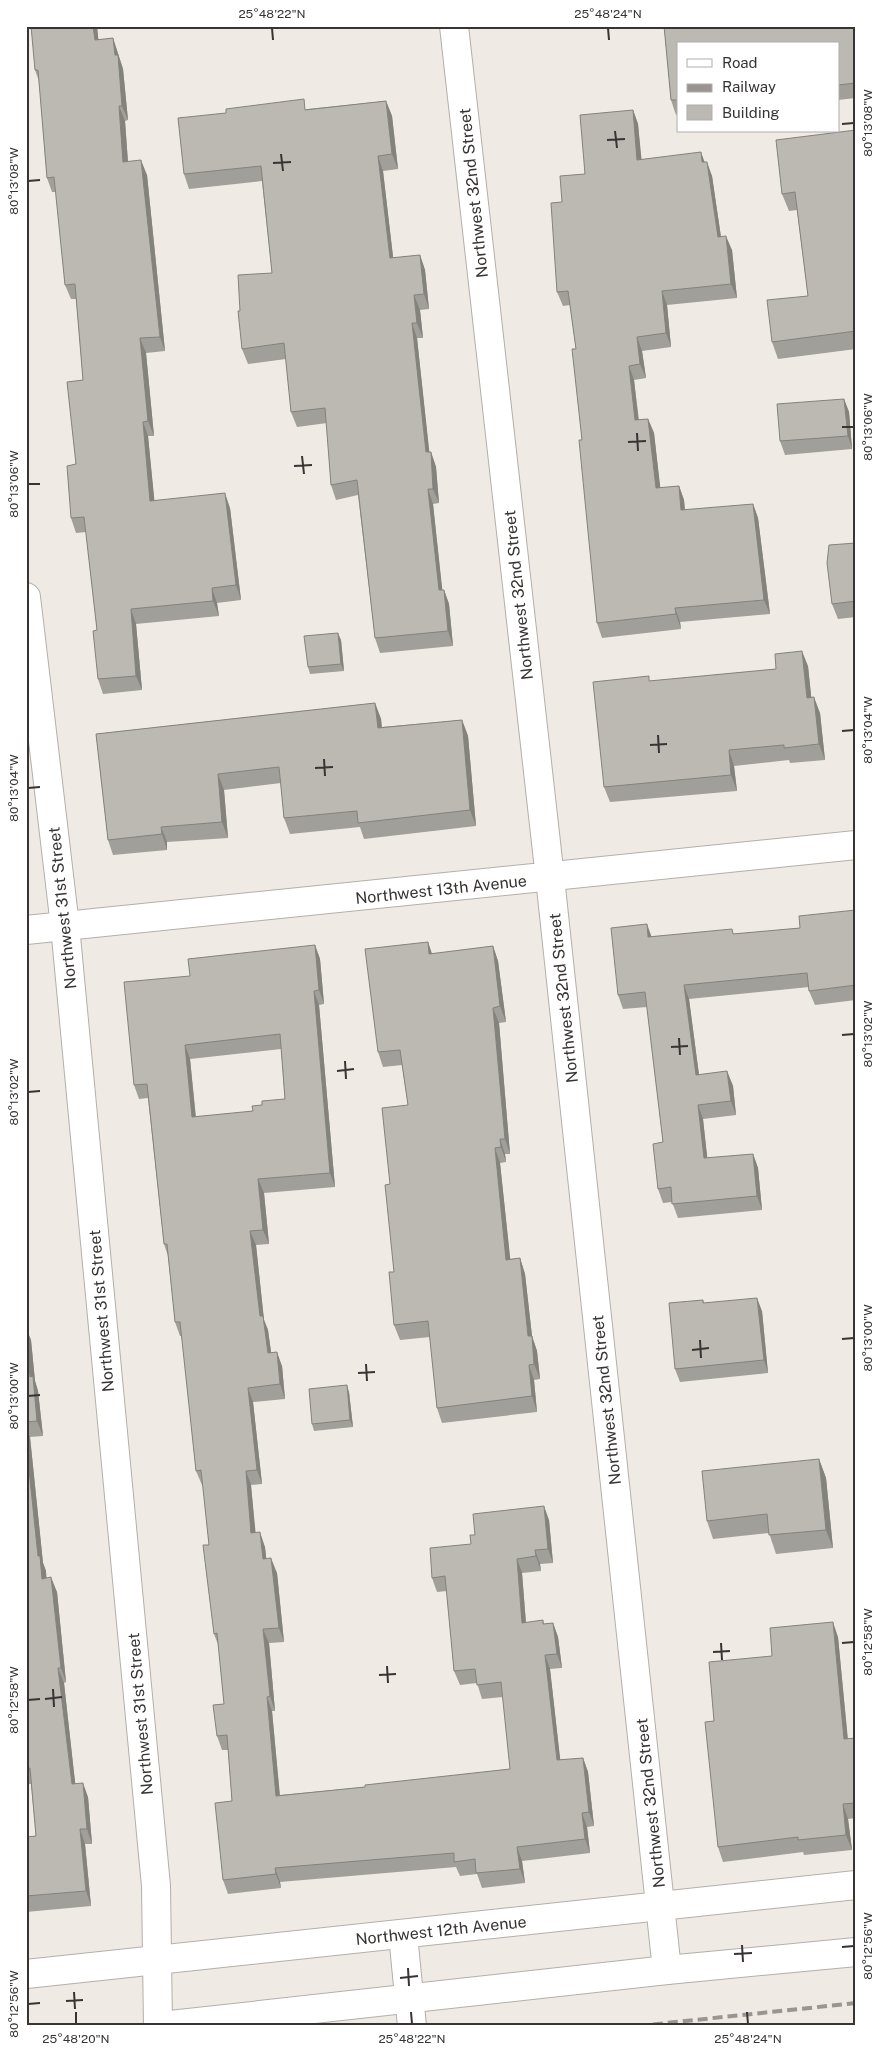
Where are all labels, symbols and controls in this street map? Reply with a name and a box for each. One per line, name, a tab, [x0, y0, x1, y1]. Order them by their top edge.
text: 25°48'22"N	[238, 7, 306, 21]
text: 25°48'24"N	[574, 7, 642, 21]
legend	[677, 42, 840, 132]
text: Road	[722, 54, 758, 71]
text: Railway	[722, 78, 776, 95]
text: 80°13'08"W	[861, 89, 875, 157]
text: Building	[722, 104, 780, 121]
street label: Northwest 32nd Street	[455, 107, 492, 279]
text: 80°13'08"W	[7, 147, 21, 215]
text: 80°13'06"W	[861, 393, 875, 461]
text: 80°13'06"W	[7, 450, 21, 518]
street label: Northwest 32nd Street	[500, 509, 537, 681]
text: 80°13'04"W	[861, 696, 875, 764]
text: 80°13'04"W	[7, 754, 21, 822]
street label: Northwest 31st Street	[45, 826, 80, 990]
street label: Northwest 13th Avenue	[354, 871, 528, 908]
street label: Northwest 32nd Street	[545, 912, 582, 1084]
text: 80°13'02"W	[861, 1000, 875, 1068]
text: 80°13'02"W	[7, 1058, 21, 1126]
street label: Northwest 31st Street	[85, 1229, 118, 1393]
text: 80°13'00"W	[861, 1304, 875, 1372]
street label: Northwest 32nd Street	[588, 1314, 625, 1486]
text: 80°13'00"W	[7, 1362, 21, 1430]
text: 80°12'58"W	[861, 1608, 875, 1676]
street label: Northwest 31st Street	[124, 1632, 157, 1796]
text: 80°12'58"W	[7, 1666, 21, 1734]
street label: Northwest 32nd Street	[632, 1717, 669, 1889]
street label: Northwest 12th Avenue	[355, 1912, 528, 1949]
text: 80°12'56"W	[861, 1912, 875, 1980]
text: 80°12'56"W	[7, 1970, 21, 2038]
text: 25°48'20"N	[42, 2032, 110, 2046]
text: 25°48'22"N	[378, 2032, 446, 2046]
text: 25°48'24"N	[714, 2032, 782, 2046]

